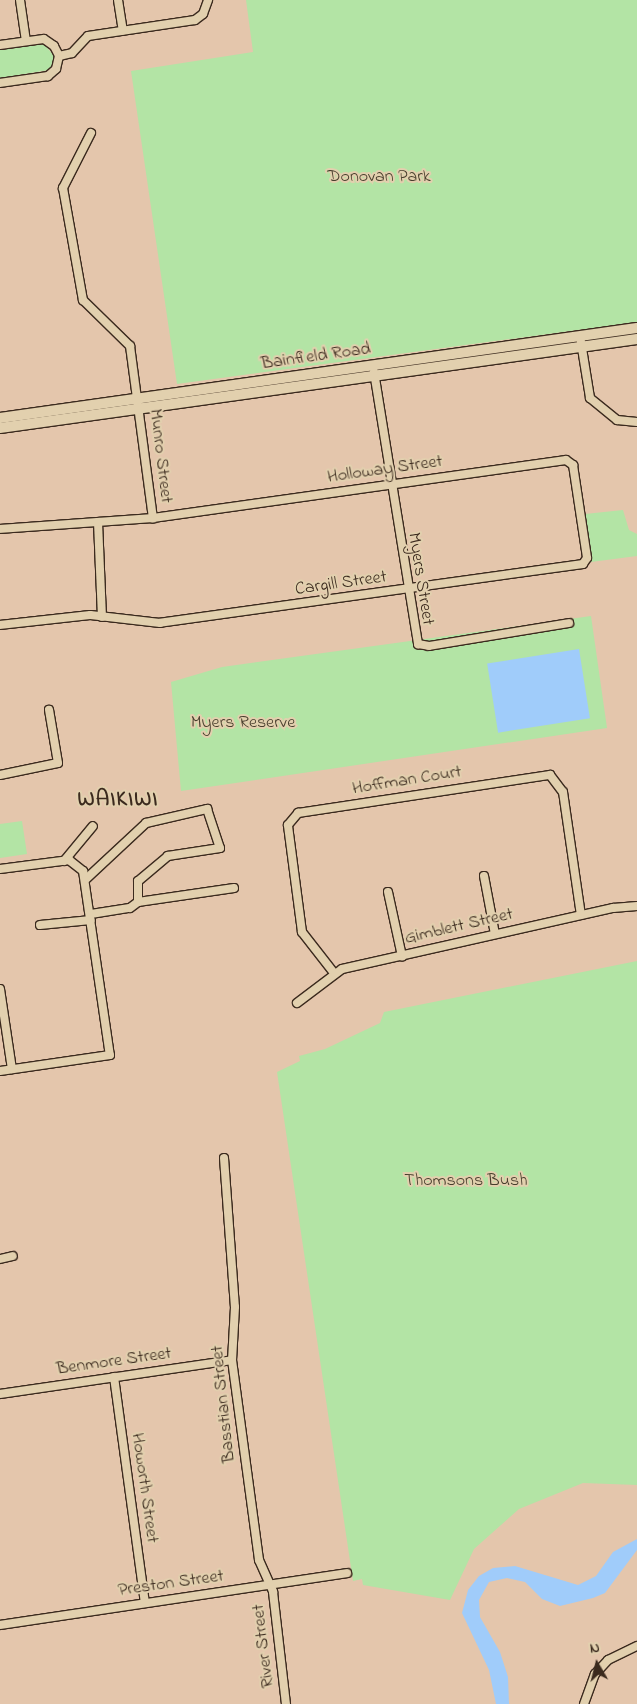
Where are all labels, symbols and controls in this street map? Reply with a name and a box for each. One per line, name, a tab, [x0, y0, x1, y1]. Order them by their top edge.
park label: Donovan Park	[327, 166, 431, 188]
street label: Bainfield Road	[260, 339, 372, 375]
street label: Munro Street	[144, 408, 176, 504]
street label: Holloway Street	[326, 451, 444, 489]
street label: Myers Street	[402, 531, 438, 627]
street label: Cargill Street	[294, 567, 388, 601]
park label: Myers Reserve	[191, 712, 295, 734]
street label: Hoffman Court	[351, 762, 463, 800]
district label: WAIKIWI	[77, 788, 159, 814]
street label: Gimblett Street	[403, 904, 515, 950]
park label: Thomsons Bush	[404, 1170, 528, 1192]
street label: Benmore Street	[55, 1343, 173, 1381]
street label: Basstian Street	[207, 1344, 241, 1464]
street label: Howorth Street	[126, 1432, 162, 1544]
street label: Preston Street	[117, 1566, 225, 1602]
street label: River Street	[248, 1603, 280, 1689]
text: N	[589, 1638, 601, 1660]
north arrow	[572, 1639, 622, 1689]

